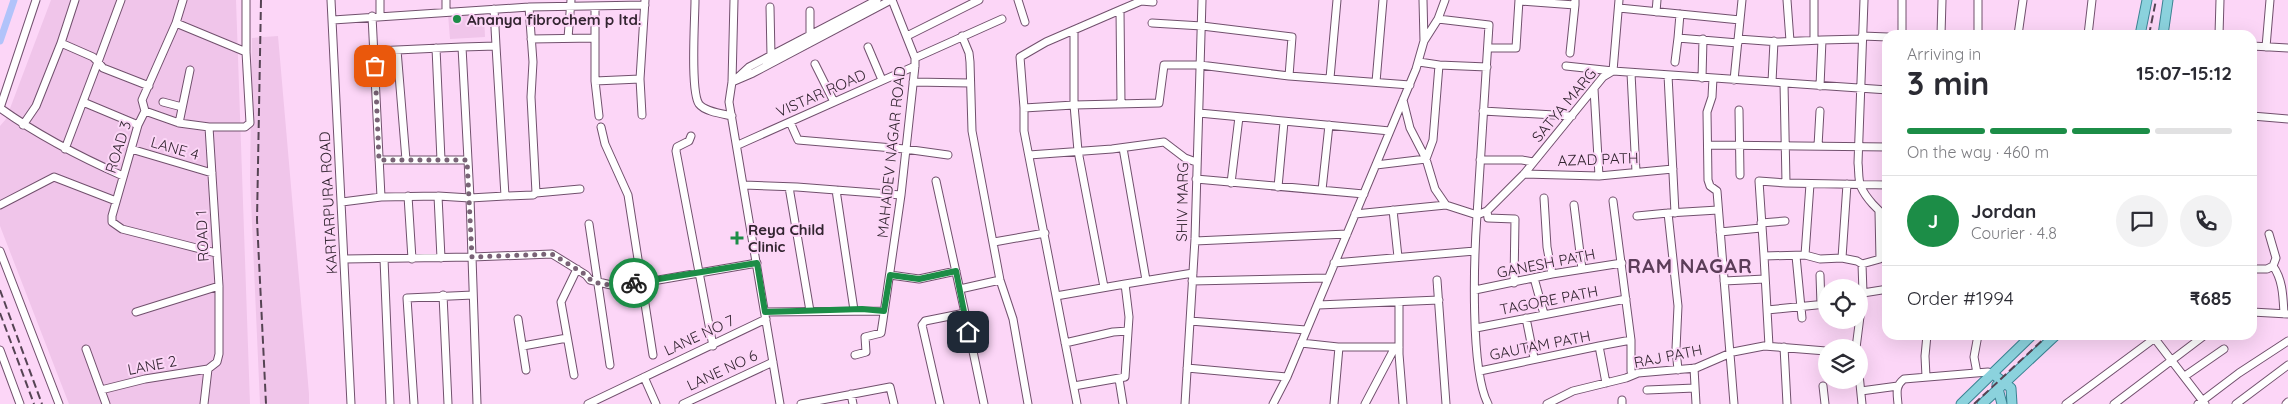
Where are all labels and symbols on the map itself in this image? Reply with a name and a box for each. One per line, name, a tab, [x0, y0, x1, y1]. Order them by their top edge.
place label: Ananya fibrochem p ltd.	[467, 10, 642, 29]
marker: Ananya fibrochem p ltd.	[451, 13, 463, 25]
pin	[354, 45, 396, 87]
street label: SATYA MARG	[1528, 64, 1600, 146]
street label: VISTAR ROAD	[773, 65, 869, 121]
street label: MAHADEV NAGAR ROAD	[873, 65, 909, 239]
street label: ROAD 3	[101, 118, 135, 176]
street label: KARTARPURA ROAD	[315, 131, 341, 275]
street label: LANE 4	[149, 132, 201, 164]
street label: AZAD PATH	[1557, 148, 1639, 170]
street label: SHIV MARG	[1172, 162, 1192, 242]
street label: ROAD 1	[191, 210, 213, 262]
place label: Reya Child Clinic	[748, 220, 825, 256]
marker: Reya Child Clinic	[730, 231, 744, 245]
street label: GANESH PATH	[1495, 244, 1597, 282]
district label: RAM NAGAR	[1627, 253, 1753, 278]
courier	[609, 258, 659, 308]
street label: TAGORE PATH	[1498, 281, 1600, 319]
street label: LANE NO 7	[661, 310, 737, 360]
pin	[947, 311, 989, 353]
street label: GAUTAM PATH	[1488, 326, 1592, 364]
street label: RAJ PATH	[1632, 340, 1704, 372]
street label: LANE NO 6	[684, 345, 760, 395]
street label: LANE 2	[126, 351, 178, 379]

